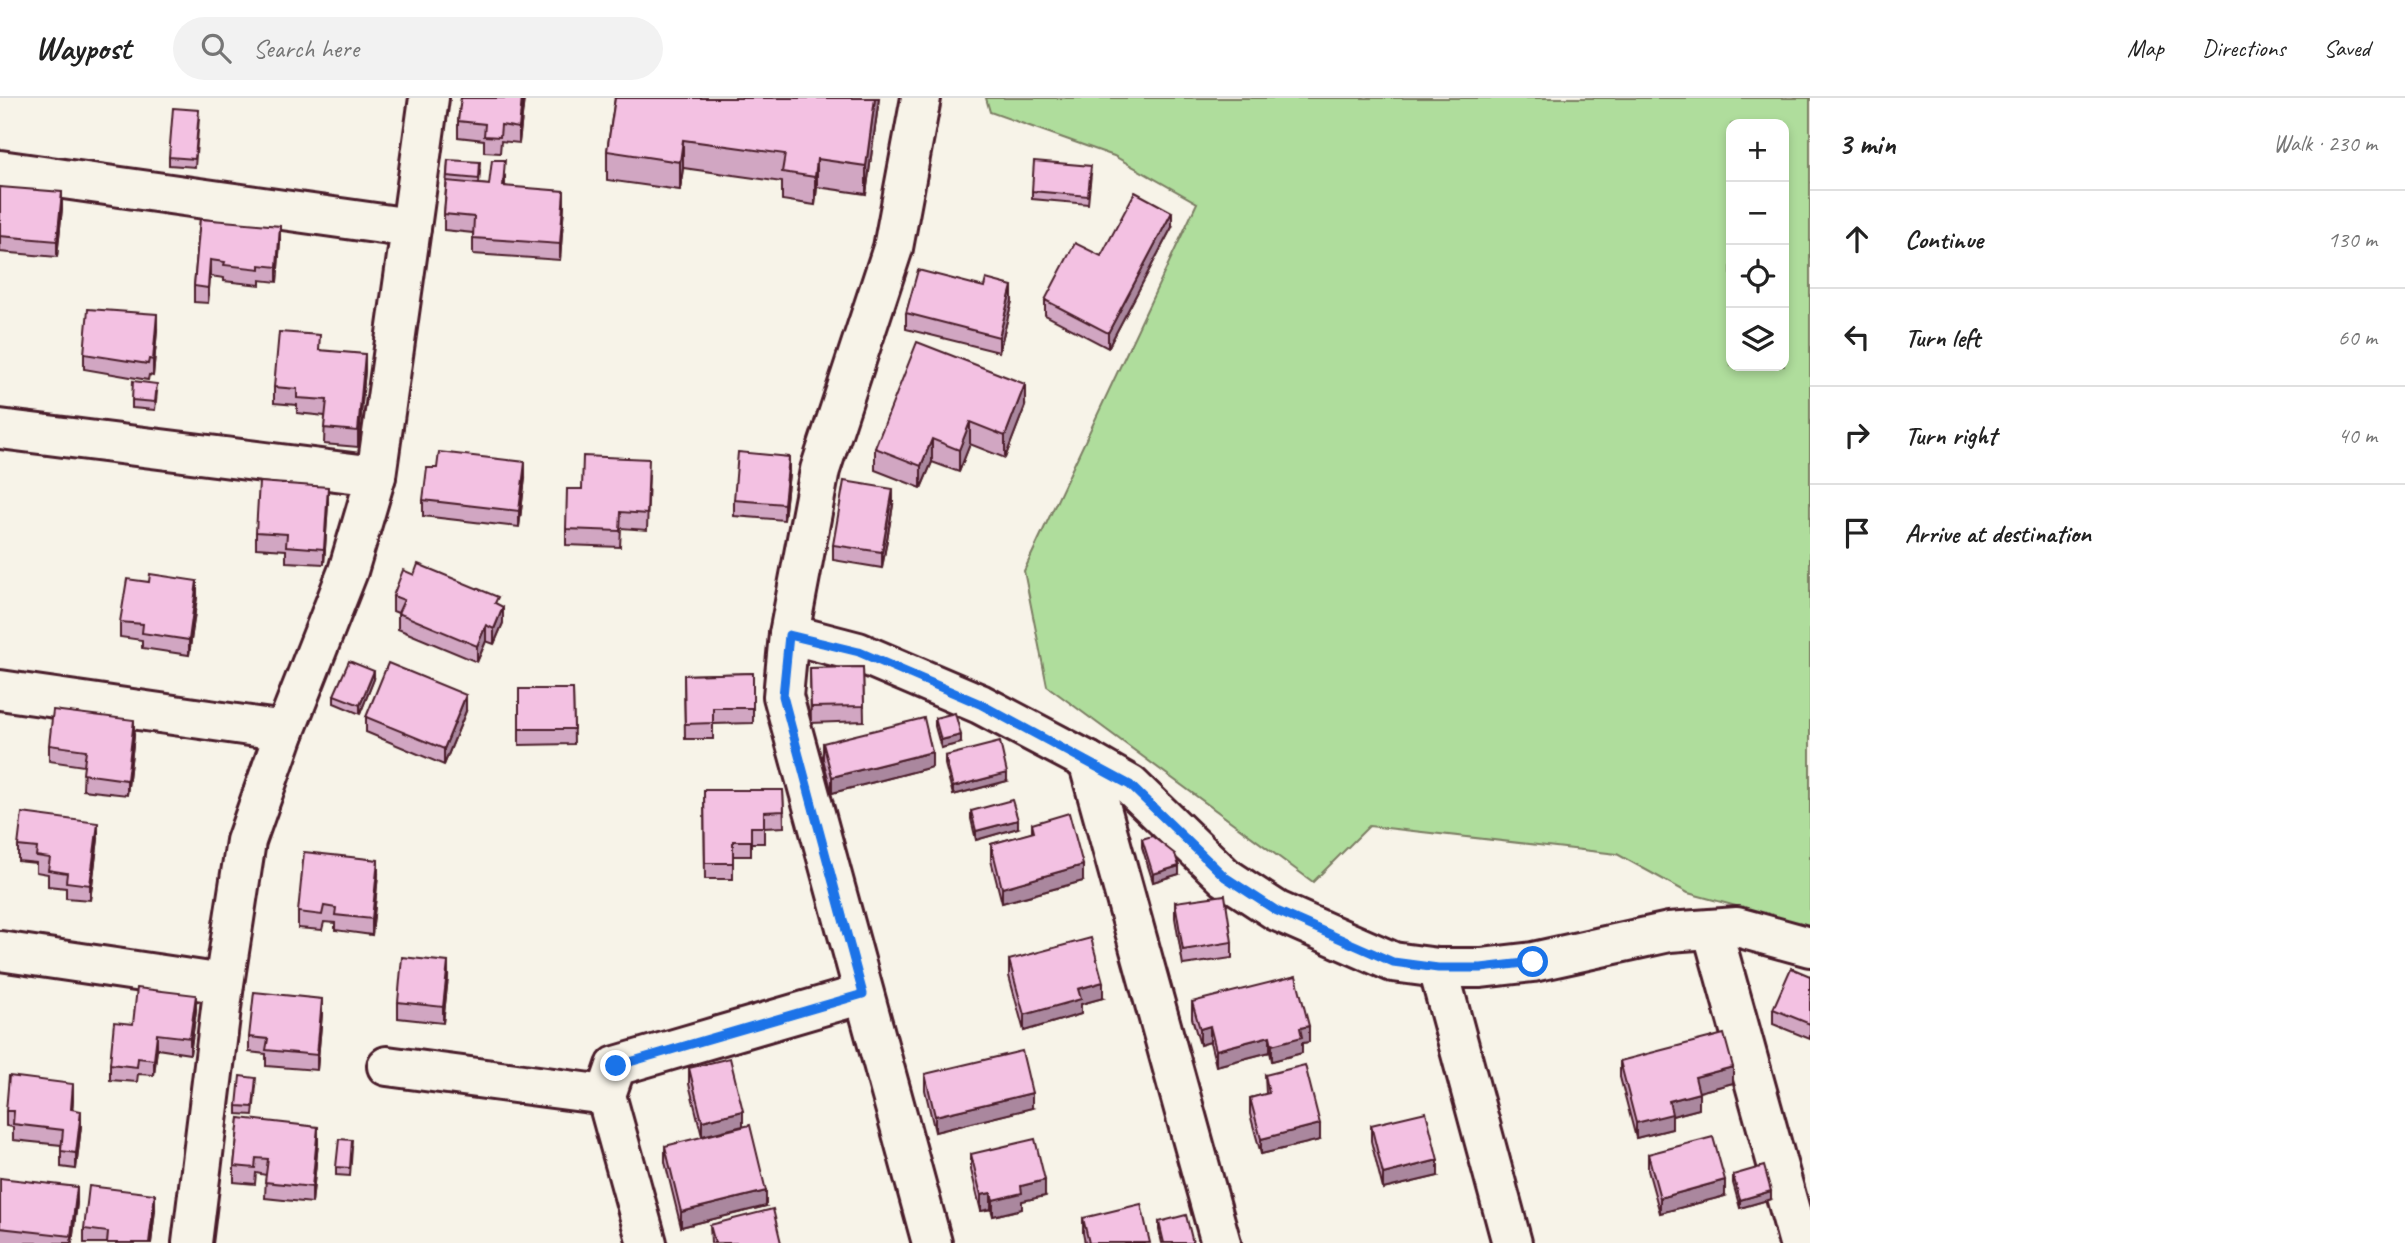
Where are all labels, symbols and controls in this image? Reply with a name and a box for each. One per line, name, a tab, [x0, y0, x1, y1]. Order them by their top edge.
search box	[173, 17, 663, 80]
text: Waypost	[35, 27, 131, 69]
icon: search	[197, 29, 235, 67]
text: Search here	[253, 32, 359, 65]
text: Map	[2127, 33, 2164, 63]
text: Directions	[2202, 33, 2285, 63]
text: Saved	[2323, 33, 2370, 63]
map controls	[1726, 119, 1789, 371]
button: +	[1726, 119, 1789, 182]
text: 3 min	[1838, 125, 1895, 163]
text: Walk · 230 m	[2273, 129, 2377, 158]
button: −	[1726, 182, 1789, 245]
icon: ahead	[1838, 220, 1876, 258]
text: Continue	[1905, 223, 1983, 256]
text: 130 m	[2328, 225, 2377, 254]
button: locate	[1726, 245, 1789, 308]
button: layers	[1726, 308, 1789, 371]
icon: left	[1838, 318, 1876, 356]
text: Turn left	[1905, 321, 1980, 354]
text: 60 m	[2338, 323, 2377, 352]
icon: right	[1838, 416, 1876, 454]
text: Turn right	[1905, 419, 1996, 452]
text: 40 m	[2338, 421, 2377, 450]
icon: arrive	[1838, 514, 1876, 552]
text: Arrive at destination	[1905, 517, 2091, 550]
route start	[1517, 946, 1548, 977]
route end	[600, 1050, 631, 1081]

